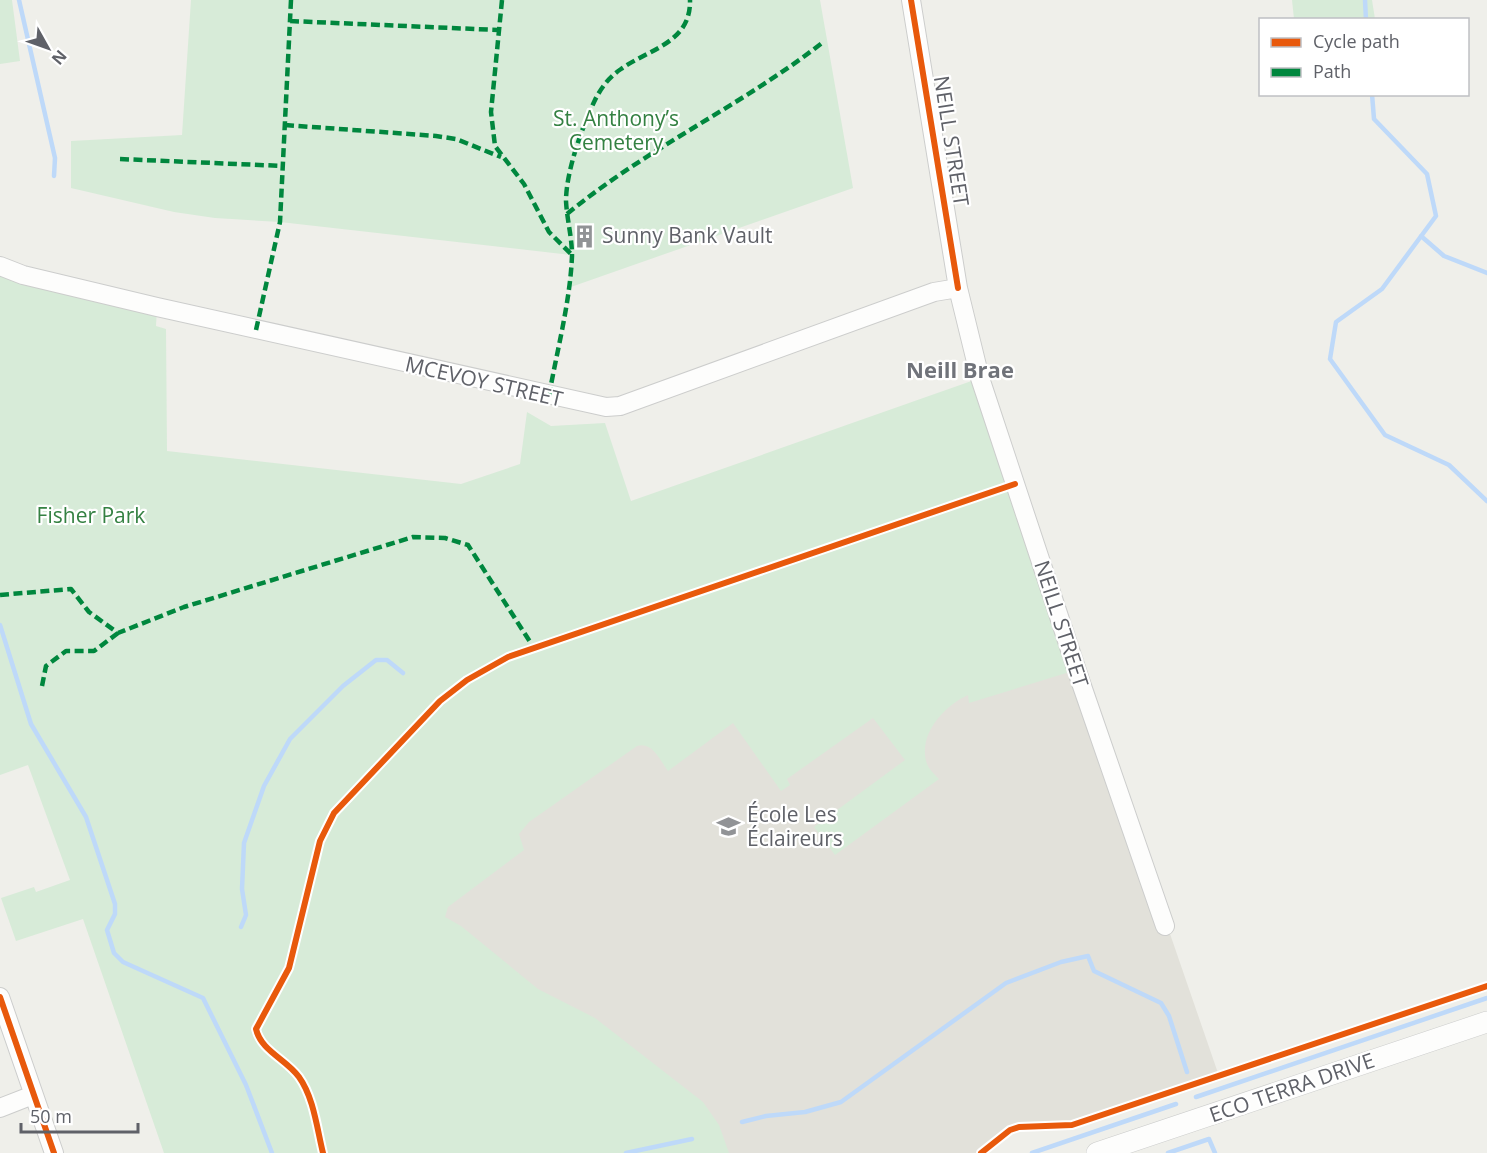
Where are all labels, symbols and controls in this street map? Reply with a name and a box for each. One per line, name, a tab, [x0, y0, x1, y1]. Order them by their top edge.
north arrow	[18, 18, 78, 78]
legend	[1259, 18, 1469, 96]
text: Cycle path	[1313, 29, 1400, 53]
text: N	[47, 46, 72, 70]
text: Path	[1313, 59, 1351, 83]
street label: NEILL STREET	[928, 74, 976, 208]
park label: St. Anthony’s Cemetery	[553, 104, 679, 156]
place label: Sunny Bank Vault	[602, 221, 773, 249]
building icon: Sunny Bank Vault	[571, 223, 597, 249]
street label: MCEVOY STREET	[403, 349, 566, 413]
district label: Neill Brae	[906, 354, 1014, 384]
park label: Fisher Park	[37, 501, 145, 529]
street label: NEILL STREET	[1028, 557, 1096, 691]
place label: École Les Éclaireurs	[747, 800, 843, 852]
school or university icon: École Les Éclaireurs	[716, 814, 742, 840]
street label: ECO TERRA DRIVE	[1205, 1046, 1378, 1128]
scale bar	[21, 1096, 138, 1134]
text: 50 m	[30, 1104, 72, 1128]

